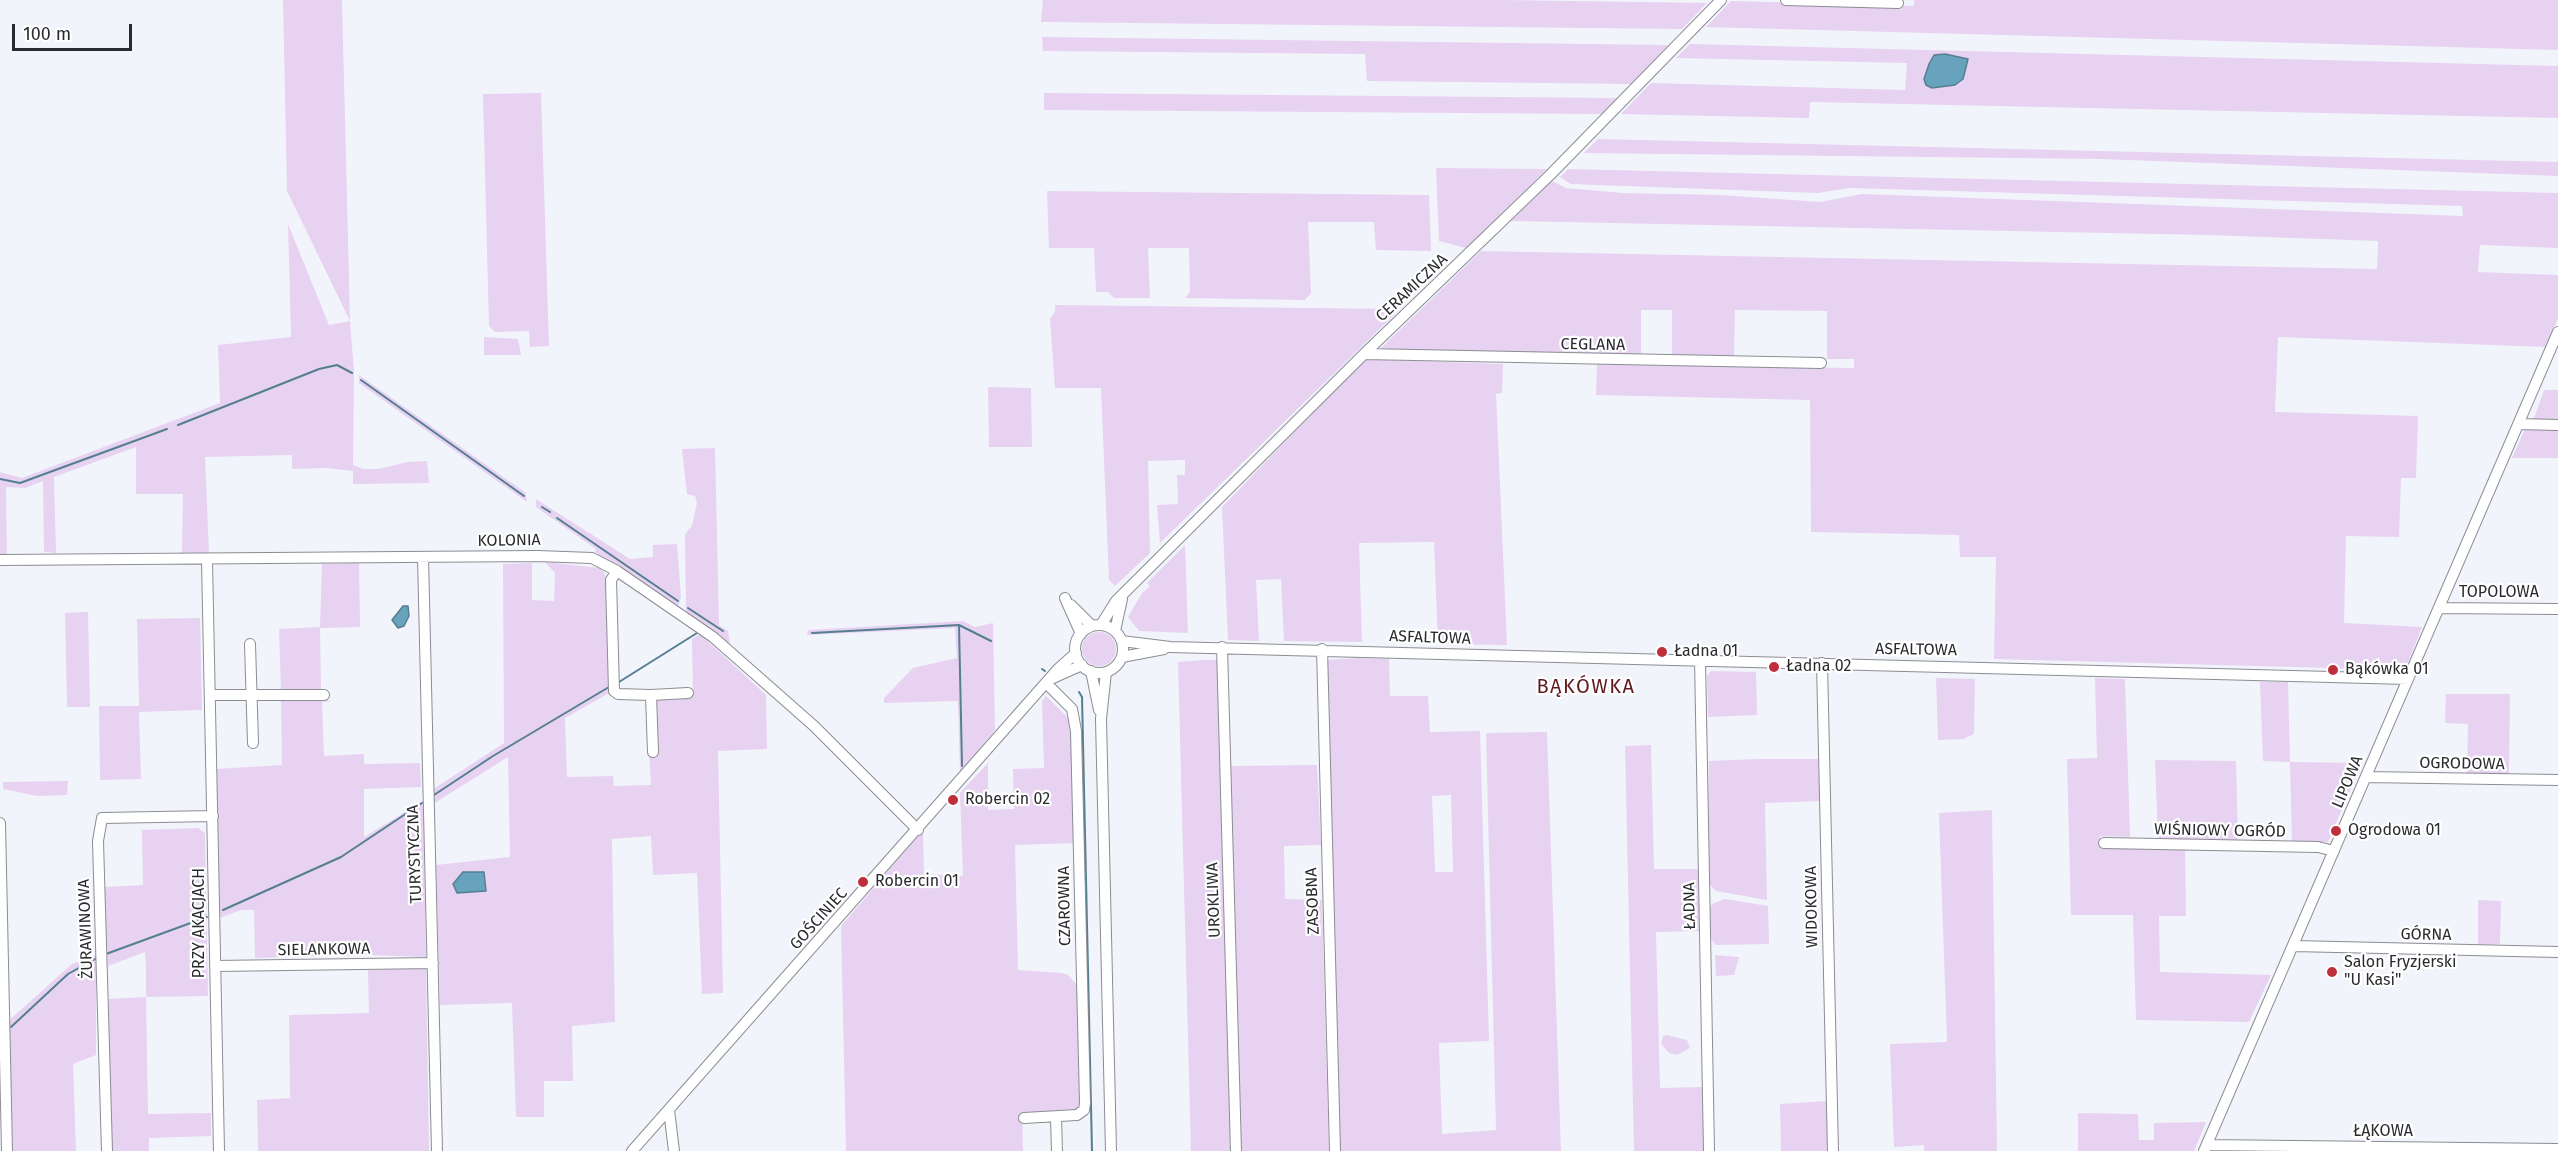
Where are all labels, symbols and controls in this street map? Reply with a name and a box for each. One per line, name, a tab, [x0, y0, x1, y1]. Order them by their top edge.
scale bar	[15, 12, 135, 50]
text: 100 m	[23, 23, 71, 45]
street label: CERAMICZNA	[1372, 250, 1452, 326]
street label: CEGLANA	[1561, 335, 1625, 355]
street label: KOLONIA	[477, 531, 541, 551]
street label: TOPOLOWA	[2459, 583, 2539, 603]
street label: ASFALTOWA	[1389, 627, 1471, 649]
street label: ASFALTOWA	[1875, 640, 1957, 660]
place label: Ładna 01	[1674, 642, 1738, 662]
marker: Ładna 01	[1655, 645, 1669, 659]
place label: Ładna 02	[1786, 657, 1851, 677]
marker: Ładna 02	[1767, 660, 1781, 674]
place label: Bąkówka 01	[2345, 660, 2429, 680]
marker: Bąkówka 01	[2326, 663, 2340, 677]
district label: BĄKÓWKA	[1536, 675, 1636, 699]
street label: LIPOWA	[2328, 753, 2368, 811]
street label: OGRODOWA	[2419, 754, 2505, 774]
place label: Robercin 02	[965, 790, 1050, 810]
marker: Robercin 02	[946, 793, 960, 807]
street label: TURYSTYCZNA	[404, 804, 426, 904]
street label: WIŚNIOWY OGRÓD	[2154, 820, 2286, 842]
place label: Ogrodowa 01	[2348, 821, 2441, 841]
marker: Ogrodowa 01	[2329, 824, 2343, 838]
street label: UROKLIWA	[1203, 862, 1225, 938]
street label: CZAROWNA	[1055, 866, 1075, 946]
street label: WIDOKOWA	[1802, 866, 1822, 948]
street label: ZASOBNA	[1302, 867, 1324, 935]
street label: PRZY AKACJACH	[190, 868, 210, 978]
place label: Robercin 01	[875, 872, 959, 892]
marker: Robercin 01	[856, 875, 870, 889]
street label: ŻURAWINOWA	[75, 879, 97, 979]
street label: ŁADNA	[1680, 882, 1700, 930]
street label: GOŚCINIEC	[786, 884, 852, 954]
street label: GÓRNA	[2400, 925, 2452, 945]
street label: SIELANKOWA	[277, 940, 371, 960]
place label: Salon Fryzjerski "U Kasi"	[2344, 953, 2456, 991]
marker: Salon Fryzjerski "U Kasi"	[2325, 965, 2339, 979]
street label: ŁĄKOWA	[2353, 1122, 2413, 1142]

